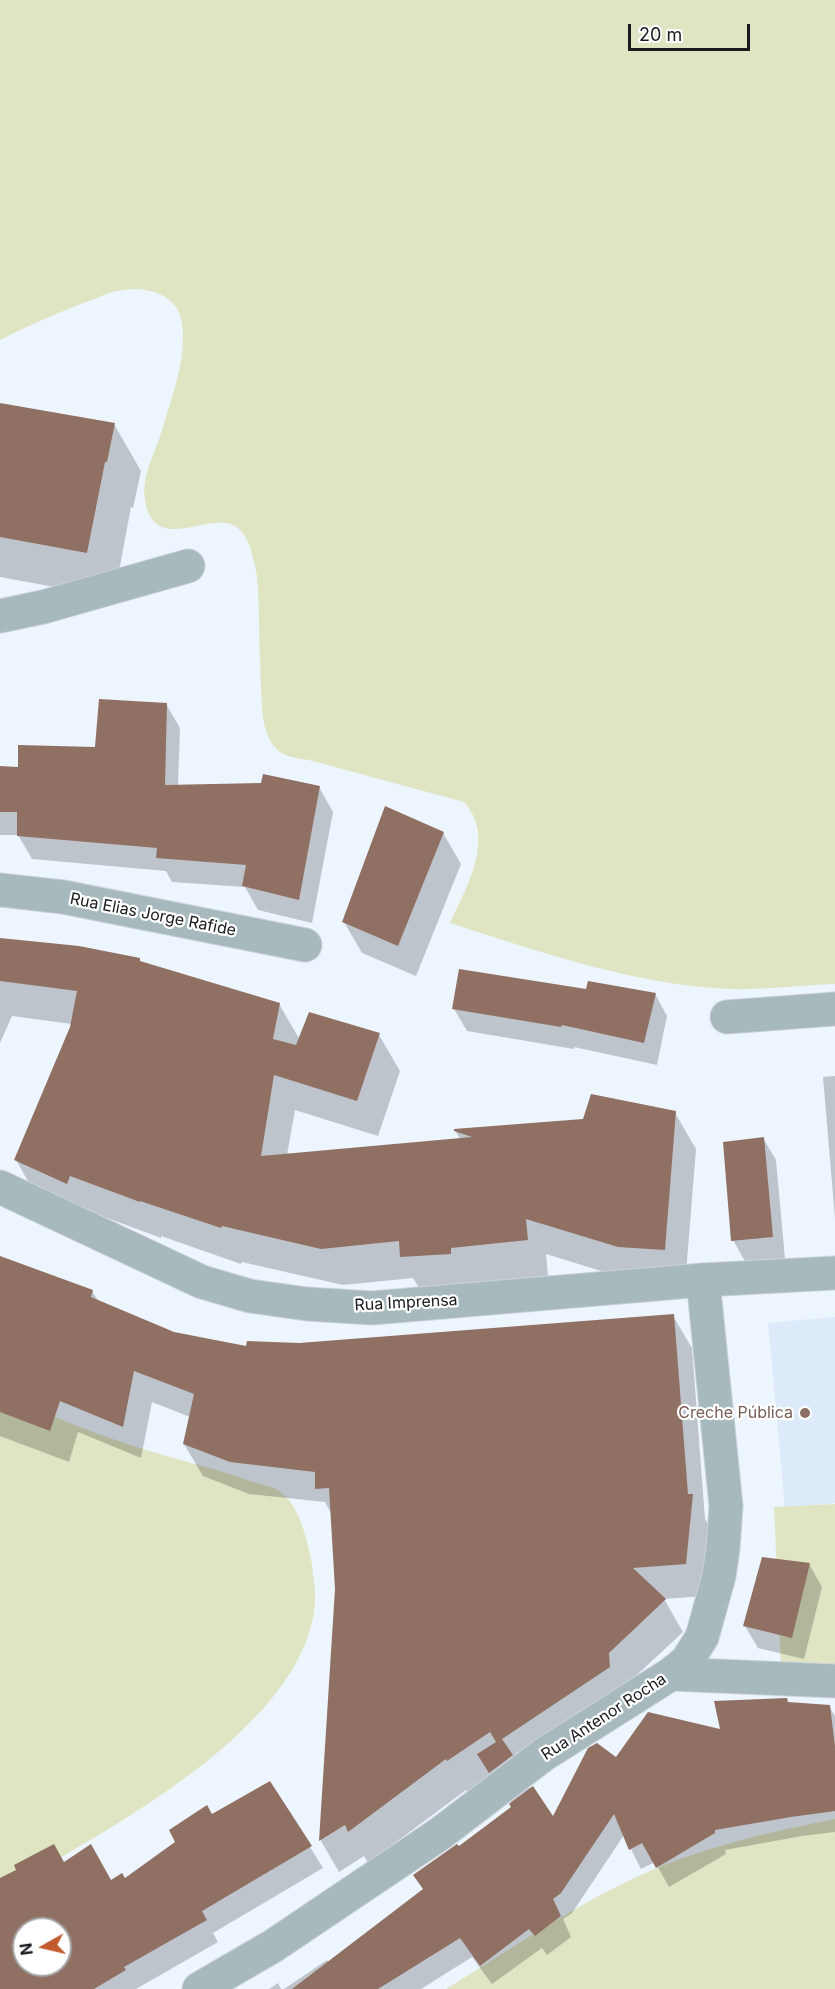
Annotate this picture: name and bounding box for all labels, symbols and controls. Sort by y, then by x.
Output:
scale bar [631,12,752,50]
text: 20 m [639,24,682,45]
street label: Rua Elias Jorge Rafide [68,889,238,941]
street label: Rua Imprensa [354,1291,458,1315]
place label: Creche Pública [678,1403,793,1423]
marker: Creche Pública [798,1406,812,1420]
street label: Rua Antenor Rocha [538,1669,670,1765]
north arrow [12,1917,72,1977]
text: N [15,1942,37,1957]

